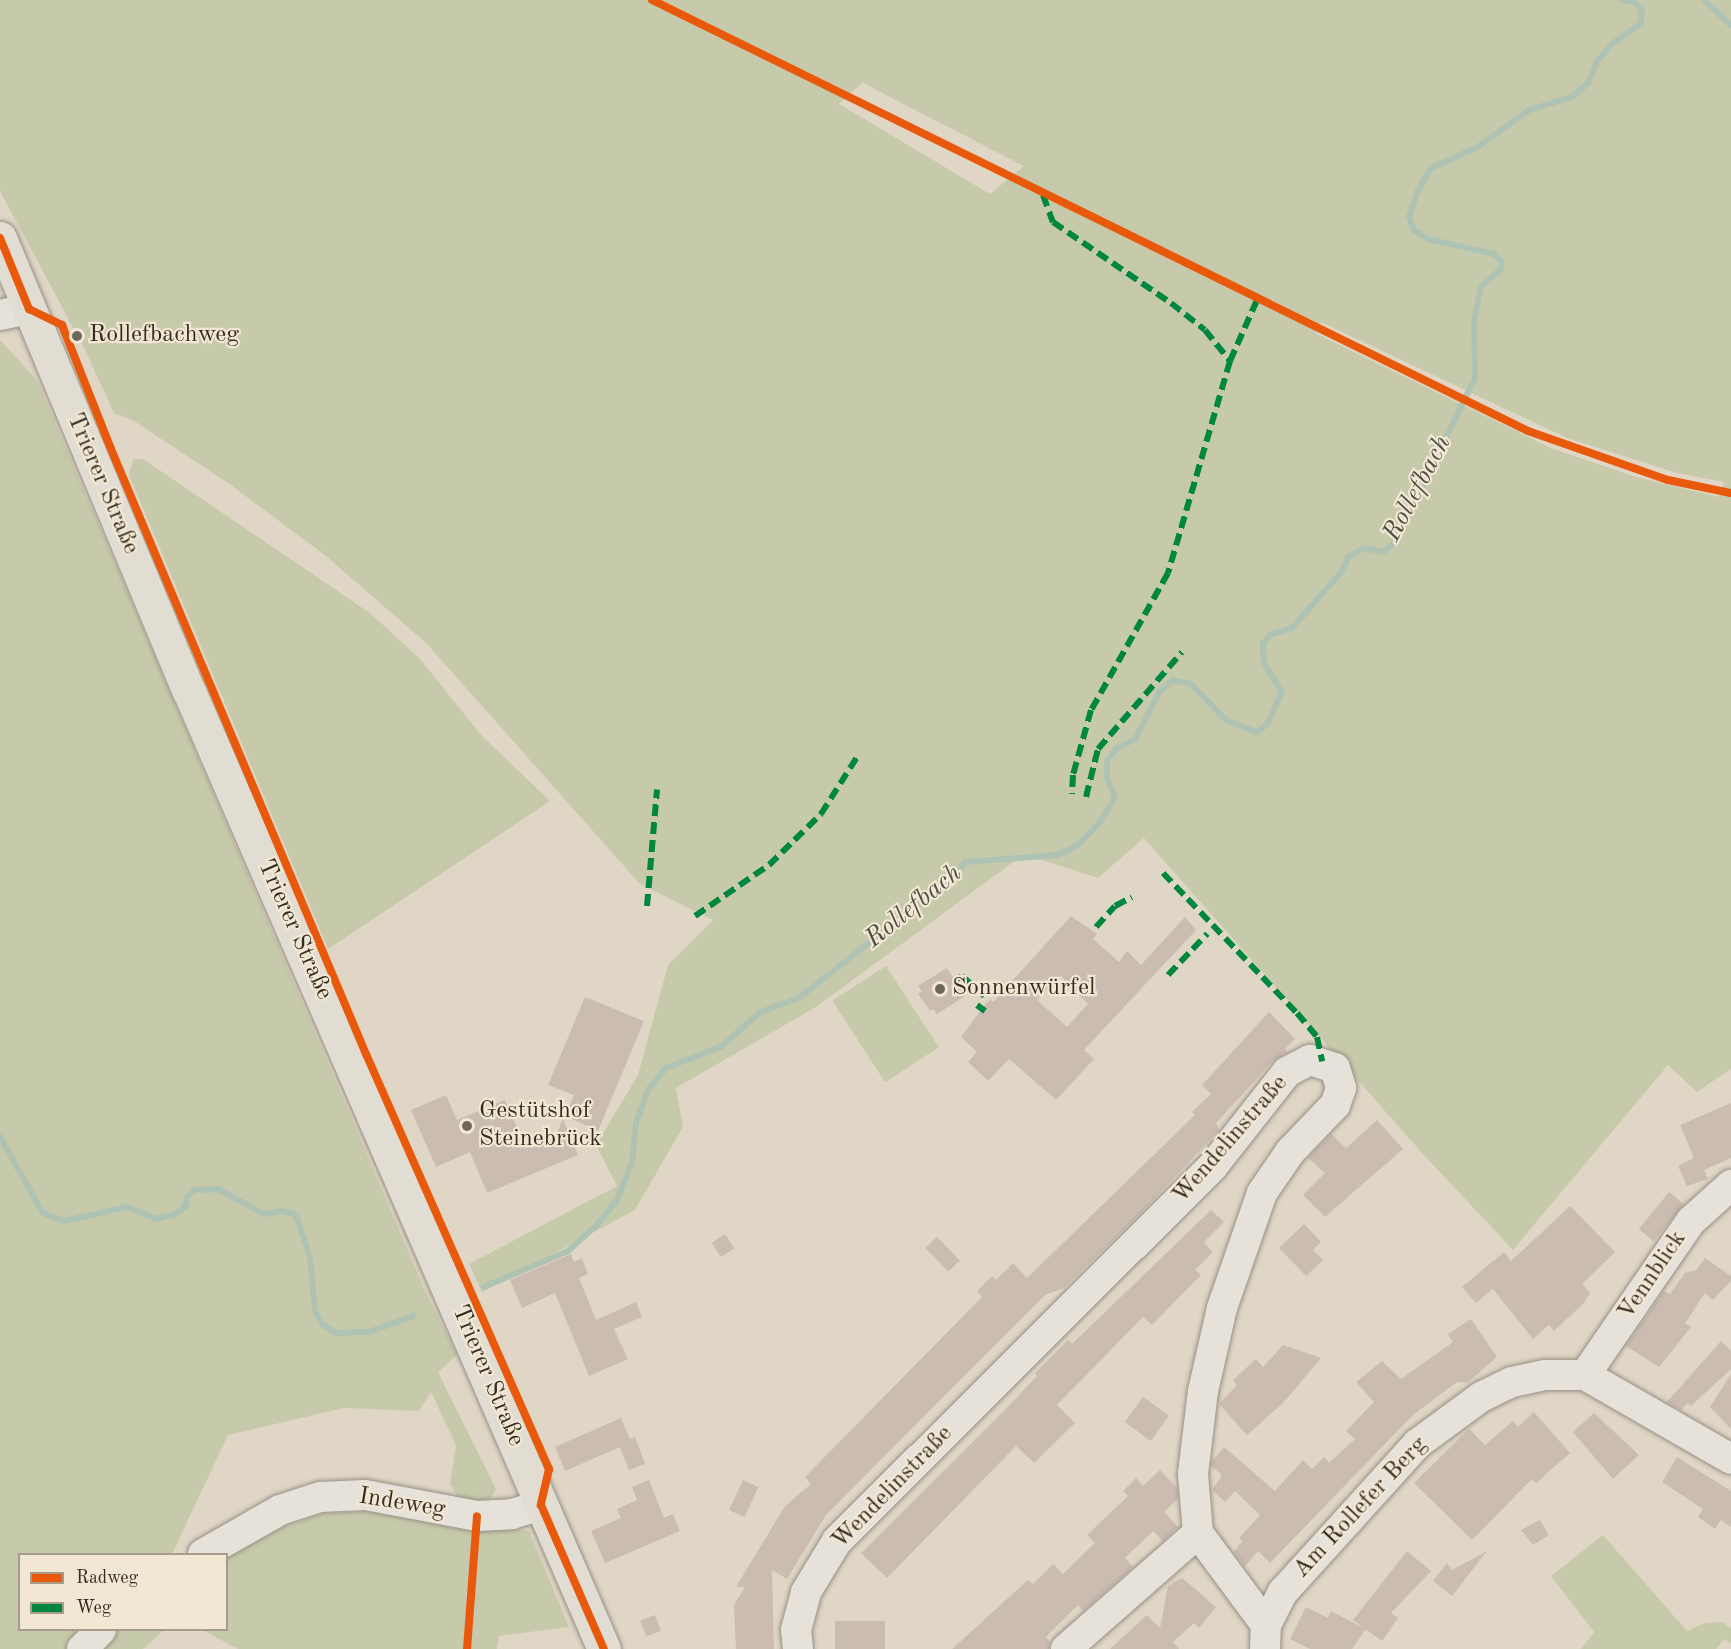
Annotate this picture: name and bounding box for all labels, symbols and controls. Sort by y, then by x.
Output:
place label: Rollefbachweg [89,322,239,350]
marker: Rollefbachweg [70,329,84,343]
street label: Trierer Straße [59,409,145,559]
water label: Rollefbach [1377,431,1459,547]
street label: Trierer Straße [250,855,338,1005]
water label: Rollefbach [859,859,969,955]
place label: Sonnenwürfel [952,975,1095,1003]
marker: Sonnenwürfel [933,982,947,996]
street label: Wendelinstraße [1167,1070,1295,1210]
place label: Gestütshof Steinebrück [479,1098,602,1154]
marker: Gestütshof Steinebrück [460,1119,474,1133]
street label: Vennblick [1613,1226,1693,1326]
street label: Trierer Straße [444,1301,530,1451]
street label: Wendelinstraße [827,1420,959,1556]
street label: Am Rollefer Berg [1288,1431,1434,1585]
street label: Indeweg [357,1483,447,1525]
legend [18,1553,228,1631]
text: Radweg [76,1569,138,1587]
text: Weg [76,1599,112,1617]

